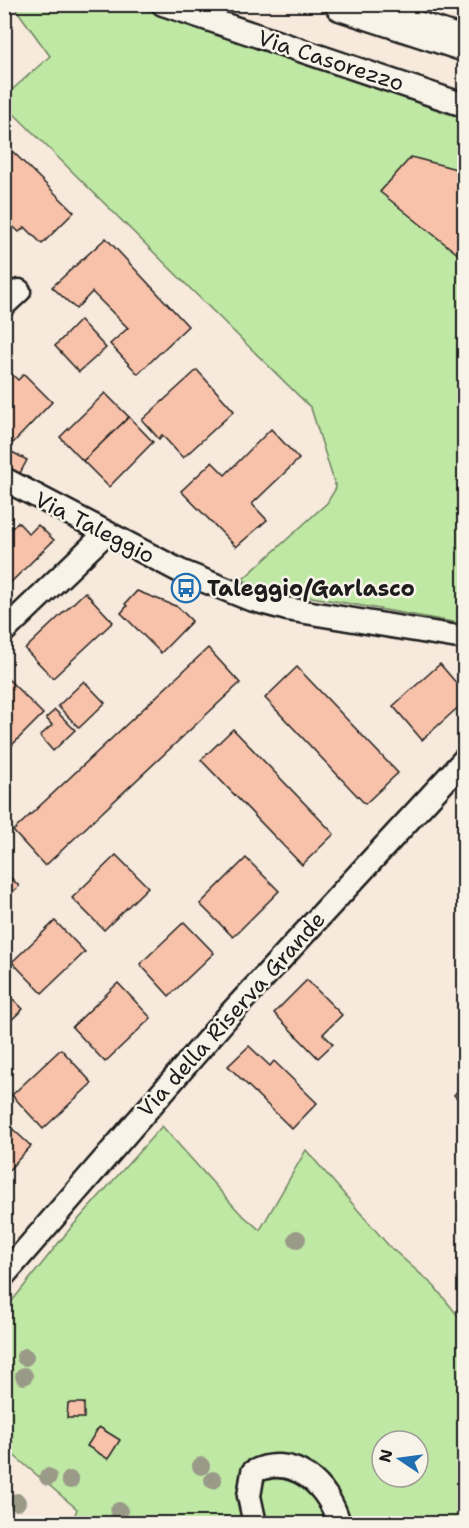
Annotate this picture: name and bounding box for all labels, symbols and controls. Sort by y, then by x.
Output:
street label: Via Casorezzo [254,23,408,98]
street label: Via Taleggio [30,485,160,570]
bus stop icon: Taleggio/Garlasco [170,572,202,604]
place label: Taleggio/Garlasco [207,574,415,603]
street label: Via della Riserva Grande [131,905,332,1123]
north arrow [370,1429,430,1489]
text: N [374,1447,398,1464]

